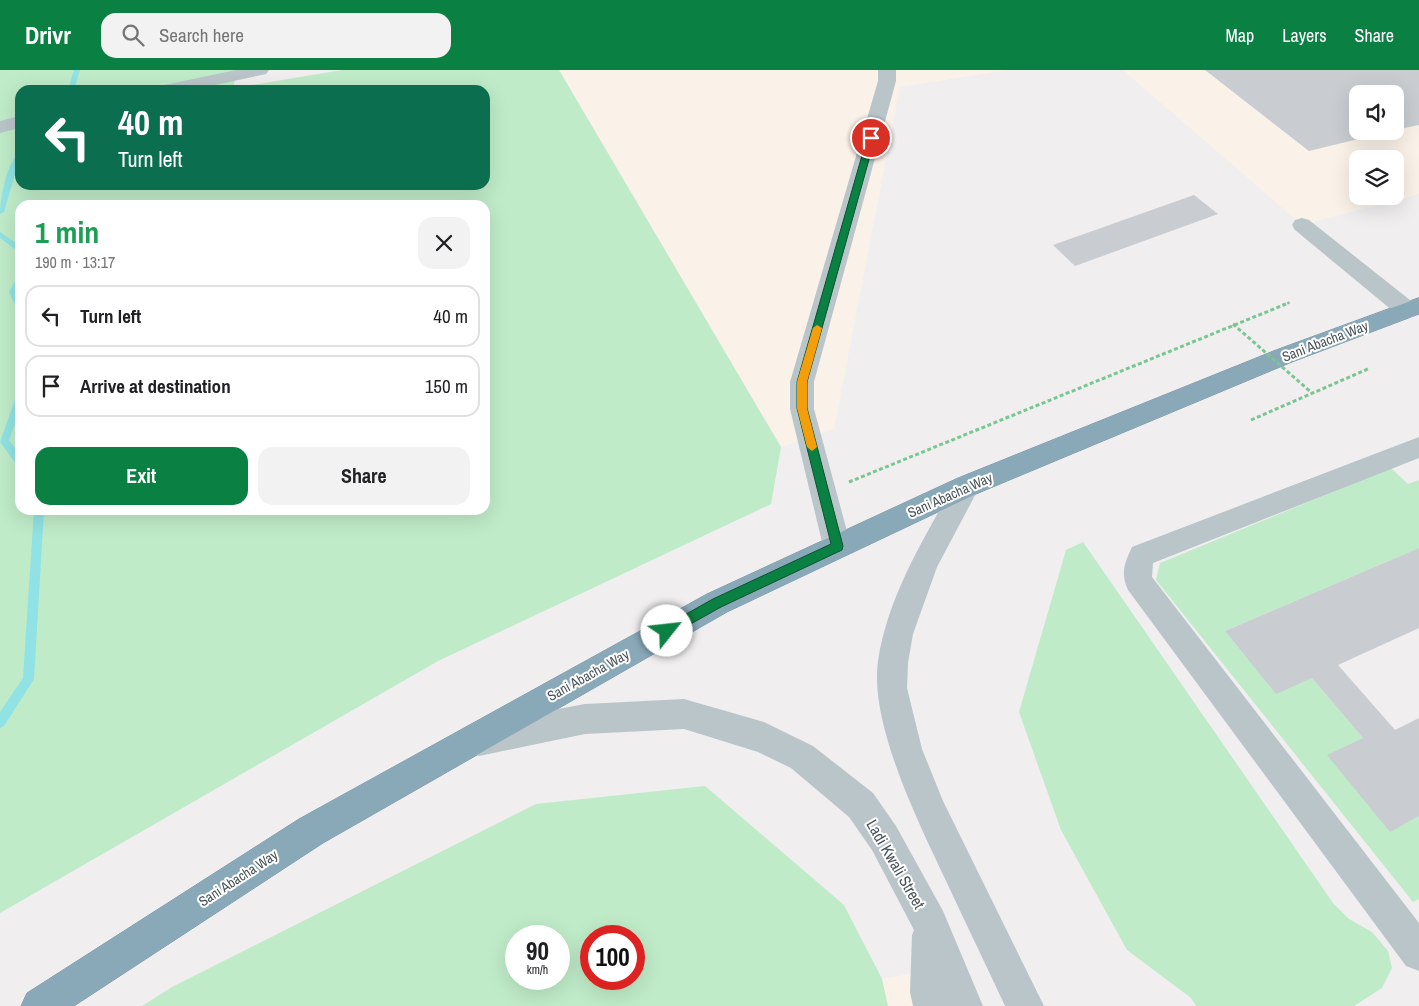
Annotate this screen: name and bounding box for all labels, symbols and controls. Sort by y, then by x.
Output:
search box [101,13,451,58]
text: Drivr [25,19,71,51]
icon: search [119,21,147,49]
text: Search here [159,22,244,48]
text: Map [1226,23,1254,48]
text: Layers [1282,23,1327,48]
text: Share [1355,23,1394,48]
map controls [1349,85,1404,205]
button: sound [1349,85,1404,140]
text: 40 m [118,99,183,146]
icon: left [35,105,100,170]
pin [850,117,892,159]
icon: arrive [857,124,885,152]
text: Turn left [118,144,183,174]
button: layers [1349,150,1404,205]
text: 1 min [35,212,99,252]
button: close [418,217,470,269]
text: 190 m · 13:17 [35,251,115,273]
icon: left [37,302,65,330]
text: Turn left [80,303,141,329]
text: 40 m [433,303,468,329]
street label: Sani Abacha Way [1279,316,1371,366]
icon: arrive [37,372,65,400]
text: Arrive at destination [80,373,231,399]
text: 150 m [425,373,468,399]
button: Exit [35,447,248,505]
button: Share [258,447,470,505]
street label: Sani Abacha Way [905,468,995,522]
position arrow [640,604,692,656]
street label: Sani Abacha Way [544,645,632,705]
street label: Ladi Kwali Street [861,815,931,913]
street label: Sani Abacha Way [195,846,281,910]
speed limit sign: 100 [580,925,645,990]
text: 90 [526,934,549,968]
text: km/h [527,962,548,978]

